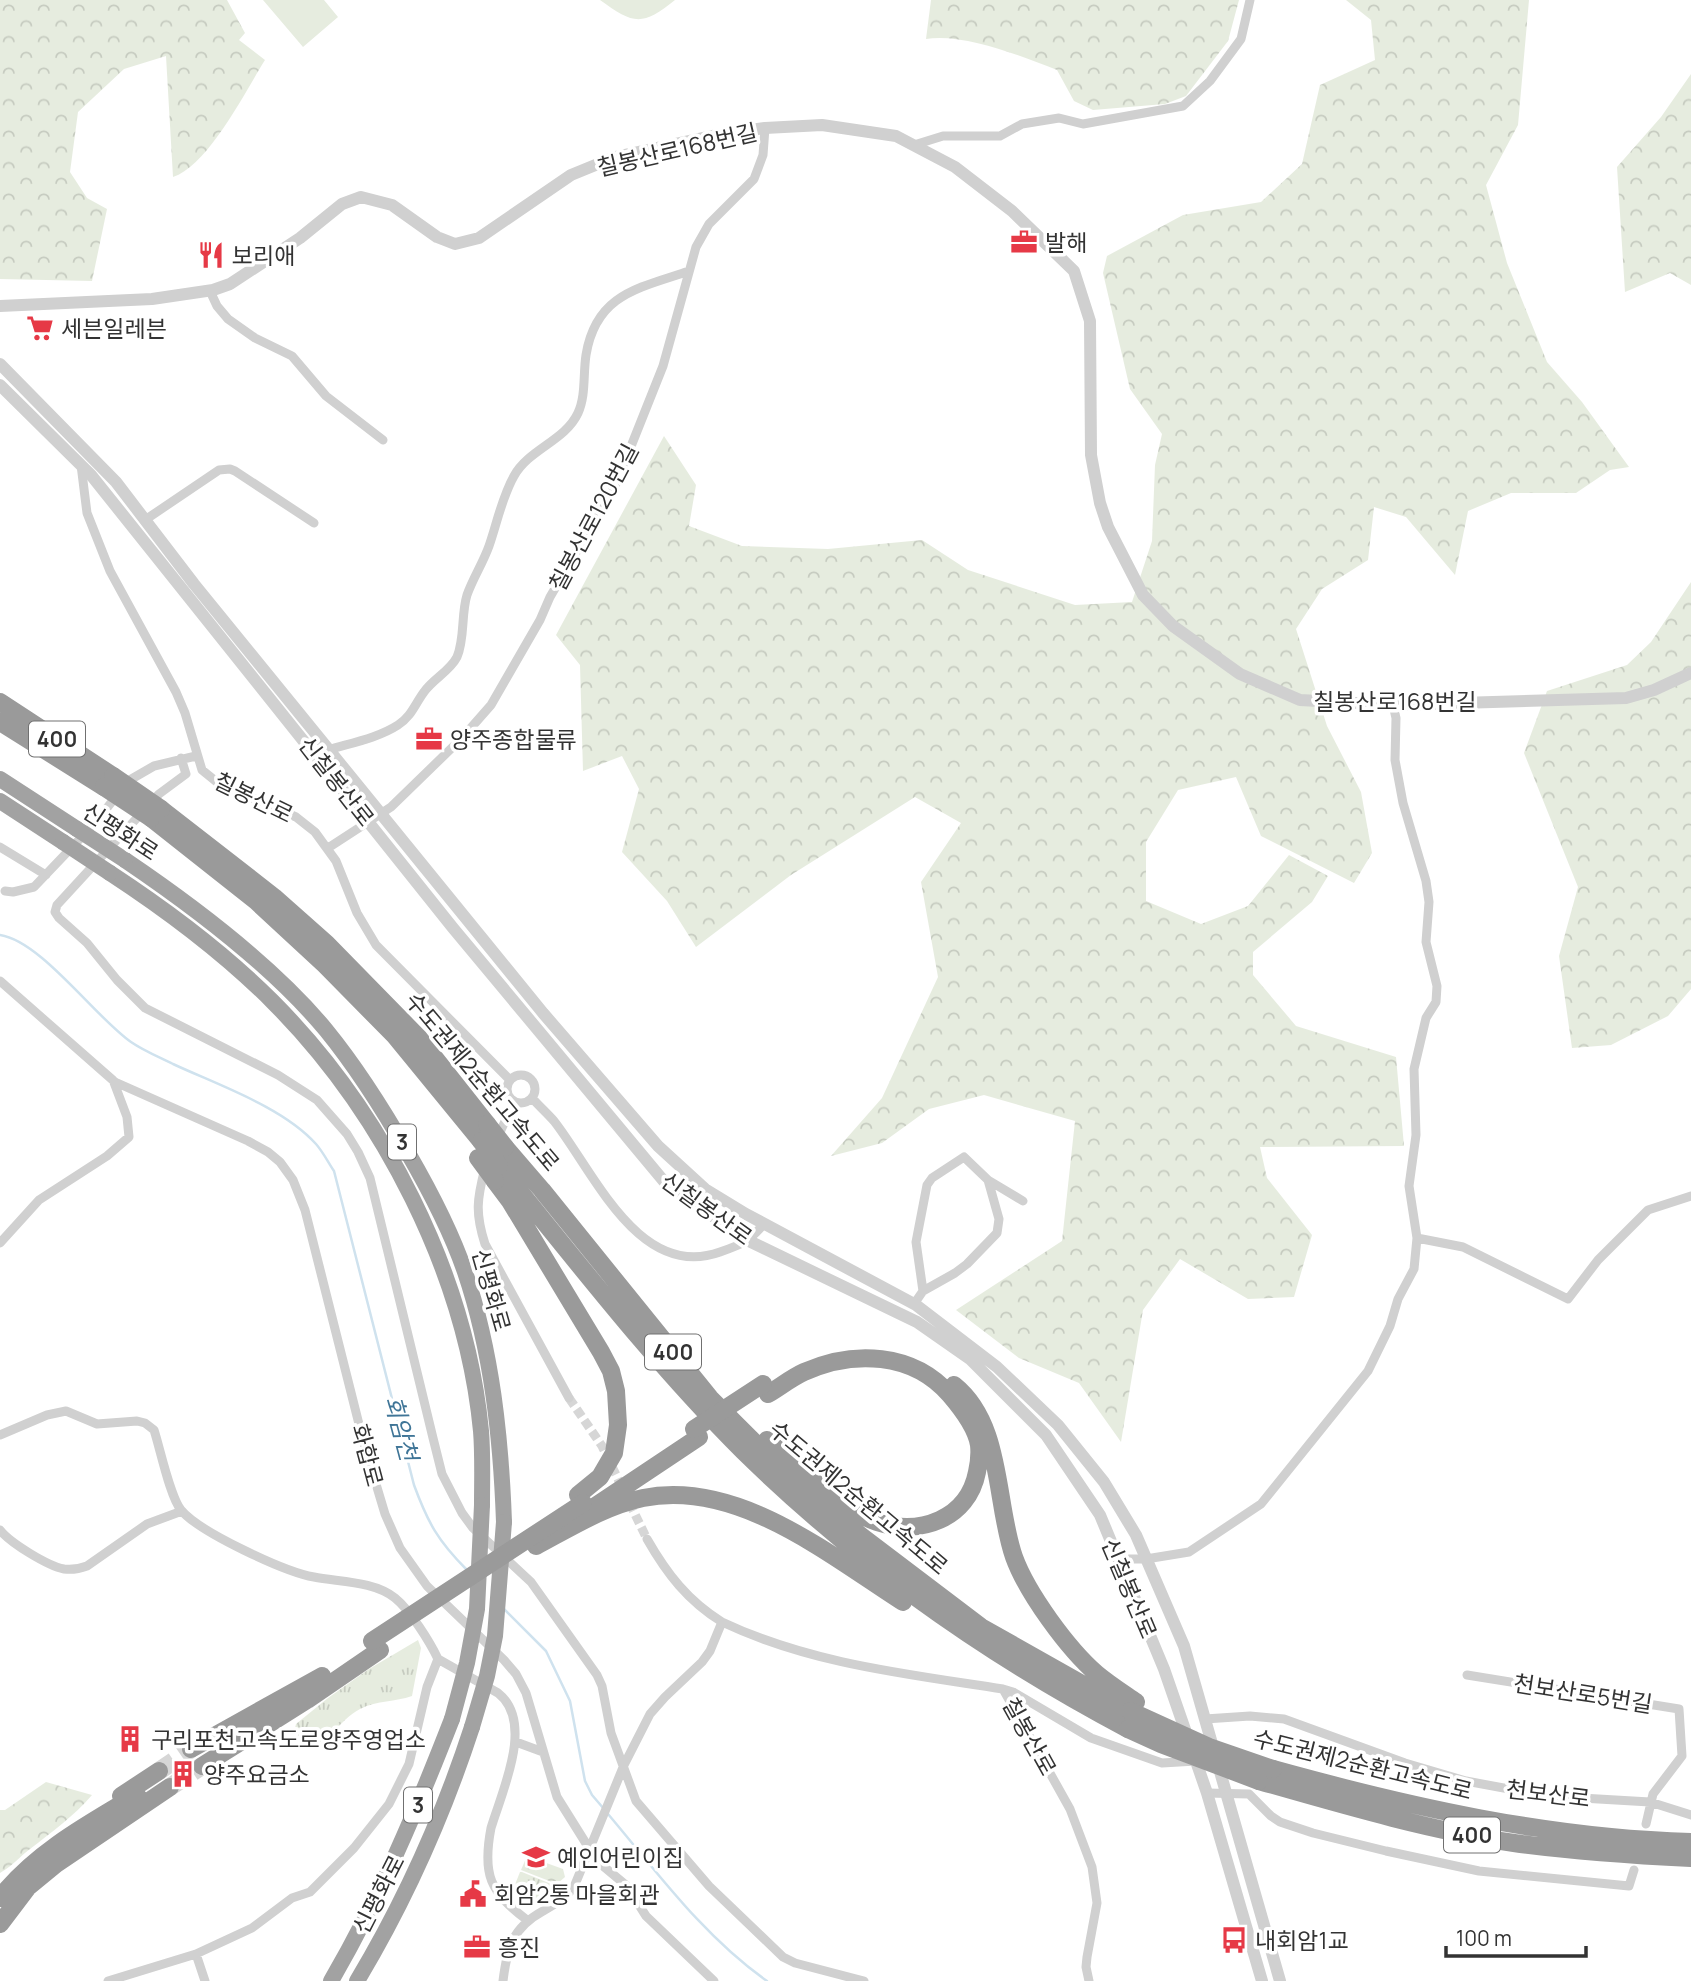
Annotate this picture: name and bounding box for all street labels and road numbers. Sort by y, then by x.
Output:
street label: 칠봉산로168번길 [594,115,760,183]
street label: 칠봉산로120번길 [541,437,645,597]
street label: 칠봉산로168번길 [1313,685,1477,717]
road number: 400 [29,722,85,756]
street label: 신칠봉산로 [292,729,382,833]
street label: 칠봉산로 [209,764,299,830]
street label: 신평화로 [77,795,165,867]
street label: 수도권제2순환고속도로 [399,985,567,1177]
road number: 3 [388,1124,416,1160]
street label: 신칠봉산로 [655,1164,759,1252]
street label: 신평화로 [465,1245,519,1335]
road number: 400 [645,1334,701,1370]
street label: 수도권제2순환고속도로 [763,1413,955,1581]
street label: 화합로 [344,1420,392,1490]
street label: 신칠봉산로 [1095,1533,1165,1643]
street label: 천보산로5번길 [1511,1666,1655,1720]
street label: 칠봉산로 [995,1691,1065,1781]
street label: 수도권제2순환고속도로 [1250,1721,1476,1807]
street label: 천보산로 [1504,1772,1592,1814]
road number: 3 [404,1787,432,1822]
road number: 400 [1444,1818,1500,1853]
street label: 신평화로 [345,1849,411,1939]

